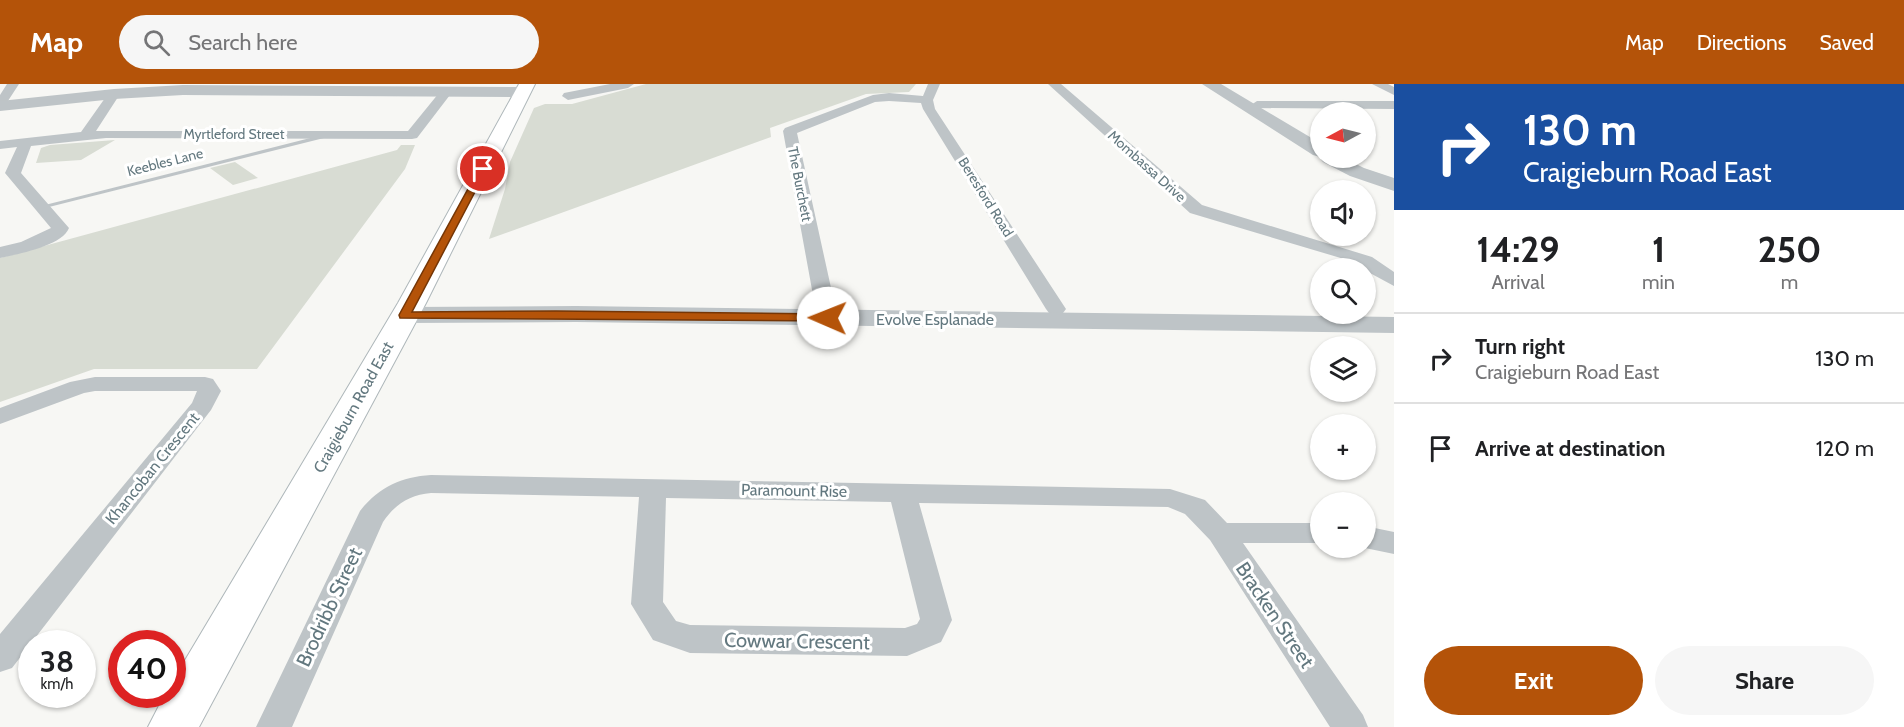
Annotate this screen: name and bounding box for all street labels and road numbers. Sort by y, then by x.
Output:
street label: Myrtleford Street [184,125,285,143]
street label: Mombassa Drive [1104,126,1190,206]
street label: Keebles Lane [125,144,205,180]
street label: The Burchett [784,145,816,223]
street label: Beresford Road [954,154,1018,240]
street label: Evolve Esplanade [876,310,994,329]
street label: Craigieburn Road East [309,338,398,476]
street label: Khancoban Crescent [101,408,204,528]
street label: Paramount Rise [741,480,847,501]
street label: Brodribb Street [291,543,367,670]
street label: Bracken Street [1231,557,1319,673]
street label: Cowwar Crescent [724,628,870,654]

